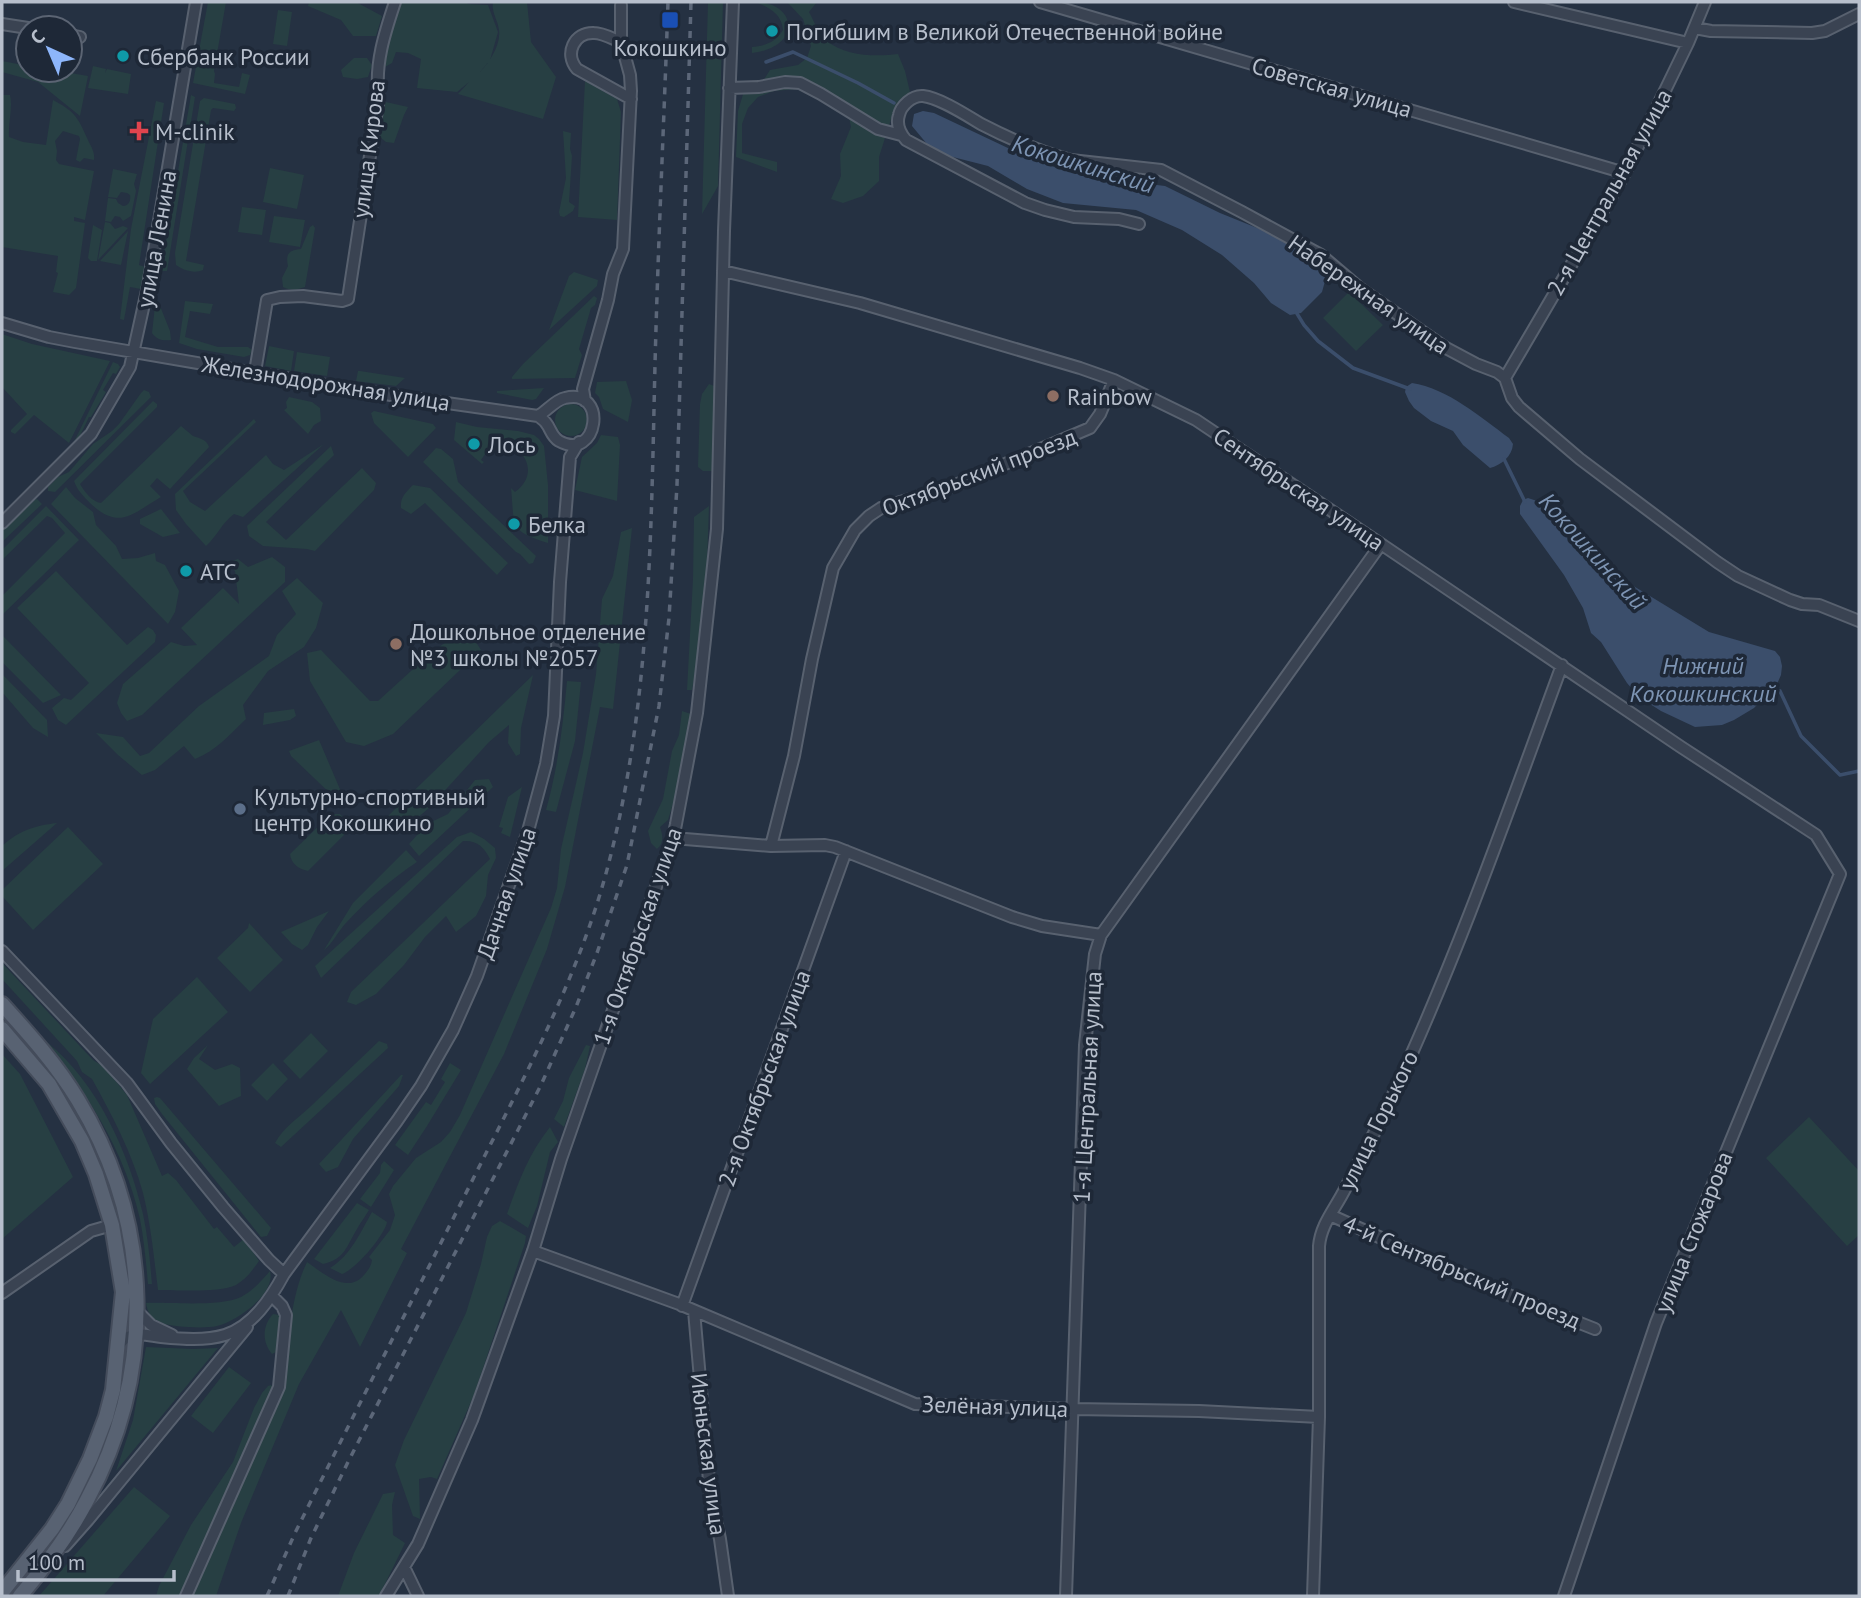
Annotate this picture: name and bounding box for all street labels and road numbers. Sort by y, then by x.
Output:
street label: Советская улица [1249,50,1415,124]
street label: улица Кирова [345,78,391,220]
street label: 2-я Центральная улица [1540,84,1678,300]
street label: улица Ленина [130,168,182,310]
street label: Набережная улица [1283,228,1455,360]
street label: Железнодорожная улица [199,349,452,417]
street label: Сентябрьская улица [1208,421,1390,557]
street label: Октябрьский проезд [878,422,1080,522]
street label: Дачная улица [470,823,542,963]
street label: 1-я Октябрьская улица [586,823,688,1049]
street label: 2-я Октябрьская улица [711,966,817,1190]
street label: 1-я Центральная улица [1066,970,1108,1204]
street label: улица Горького [1332,1046,1424,1194]
street label: улица Стожарова [1647,1147,1739,1317]
street label: 4-й Сентябрьский проезд [1339,1209,1585,1335]
street label: Июньская улица [685,1371,733,1537]
street label: Зелёная улица [921,1389,1069,1423]

